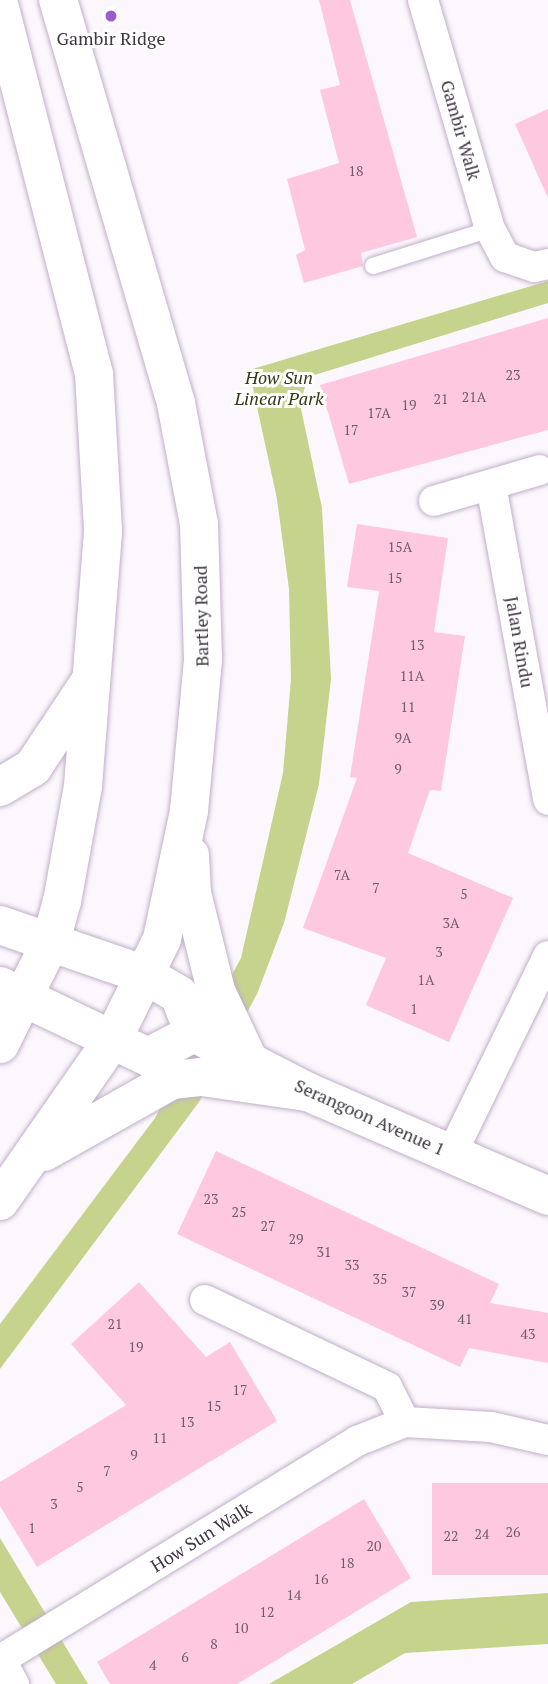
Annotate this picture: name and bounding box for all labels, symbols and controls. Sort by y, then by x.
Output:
marker: Gambir Ridge [103,8,119,24]
place label: Gambir Ridge [57,27,165,49]
street label: Gambir Walk [436,78,486,182]
house number: 18 [349,163,363,179]
park label: How Sun Linear Park [234,367,324,410]
house number: 23 [506,367,520,383]
house number: 21A [462,389,486,405]
house number: 21 [434,391,448,407]
house number: 19 [402,397,416,413]
house number: 17A [367,405,391,421]
house number: 17 [344,422,358,438]
house number: 15A [388,539,412,555]
street label: Bartley Road [189,565,213,667]
house number: 15 [388,570,402,586]
street label: Jalan Rindu [501,594,539,690]
house number: 13 [410,637,424,653]
house number: 11A [400,668,424,684]
house number: 11 [401,699,415,715]
house number: 9A [394,730,412,746]
house number: 9 [394,761,402,777]
house number: 7A [334,867,350,883]
house number: 7 [372,880,380,896]
house number: 5 [460,886,468,902]
house number: 3A [442,915,460,931]
house number: 3 [435,944,443,960]
house number: 1A [417,972,435,988]
house number: 1 [410,1001,418,1017]
street label: Serangoon Avenue 1 [291,1074,449,1160]
house number: 23 [204,1191,218,1207]
house number: 25 [232,1204,246,1220]
house number: 27 [261,1218,275,1234]
house number: 29 [289,1231,303,1247]
house number: 31 [317,1244,331,1260]
house number: 33 [345,1257,359,1273]
house number: 35 [373,1271,387,1287]
house number: 37 [402,1284,416,1300]
house number: 39 [430,1297,444,1313]
house number: 41 [458,1311,472,1327]
house number: 21 [108,1316,122,1332]
house number: 43 [521,1326,535,1342]
house number: 19 [129,1339,143,1355]
house number: 17 [233,1382,247,1398]
house number: 15 [207,1398,221,1414]
house number: 13 [180,1414,194,1430]
house number: 11 [153,1430,167,1446]
house number: 9 [130,1447,138,1463]
house number: 7 [103,1463,111,1479]
house number: 5 [76,1479,84,1495]
house number: 3 [50,1496,58,1512]
street label: How Sun Walk [147,1497,255,1577]
house number: 1 [28,1520,36,1536]
house number: 26 [506,1524,520,1540]
house number: 24 [475,1526,489,1542]
house number: 22 [444,1528,458,1544]
house number: 20 [367,1538,381,1554]
house number: 18 [340,1555,354,1571]
house number: 16 [314,1571,328,1587]
house number: 14 [287,1587,301,1603]
house number: 12 [260,1604,274,1620]
house number: 10 [234,1620,248,1636]
house number: 8 [210,1636,218,1652]
house number: 6 [181,1649,189,1665]
house number: 4 [149,1657,157,1673]

